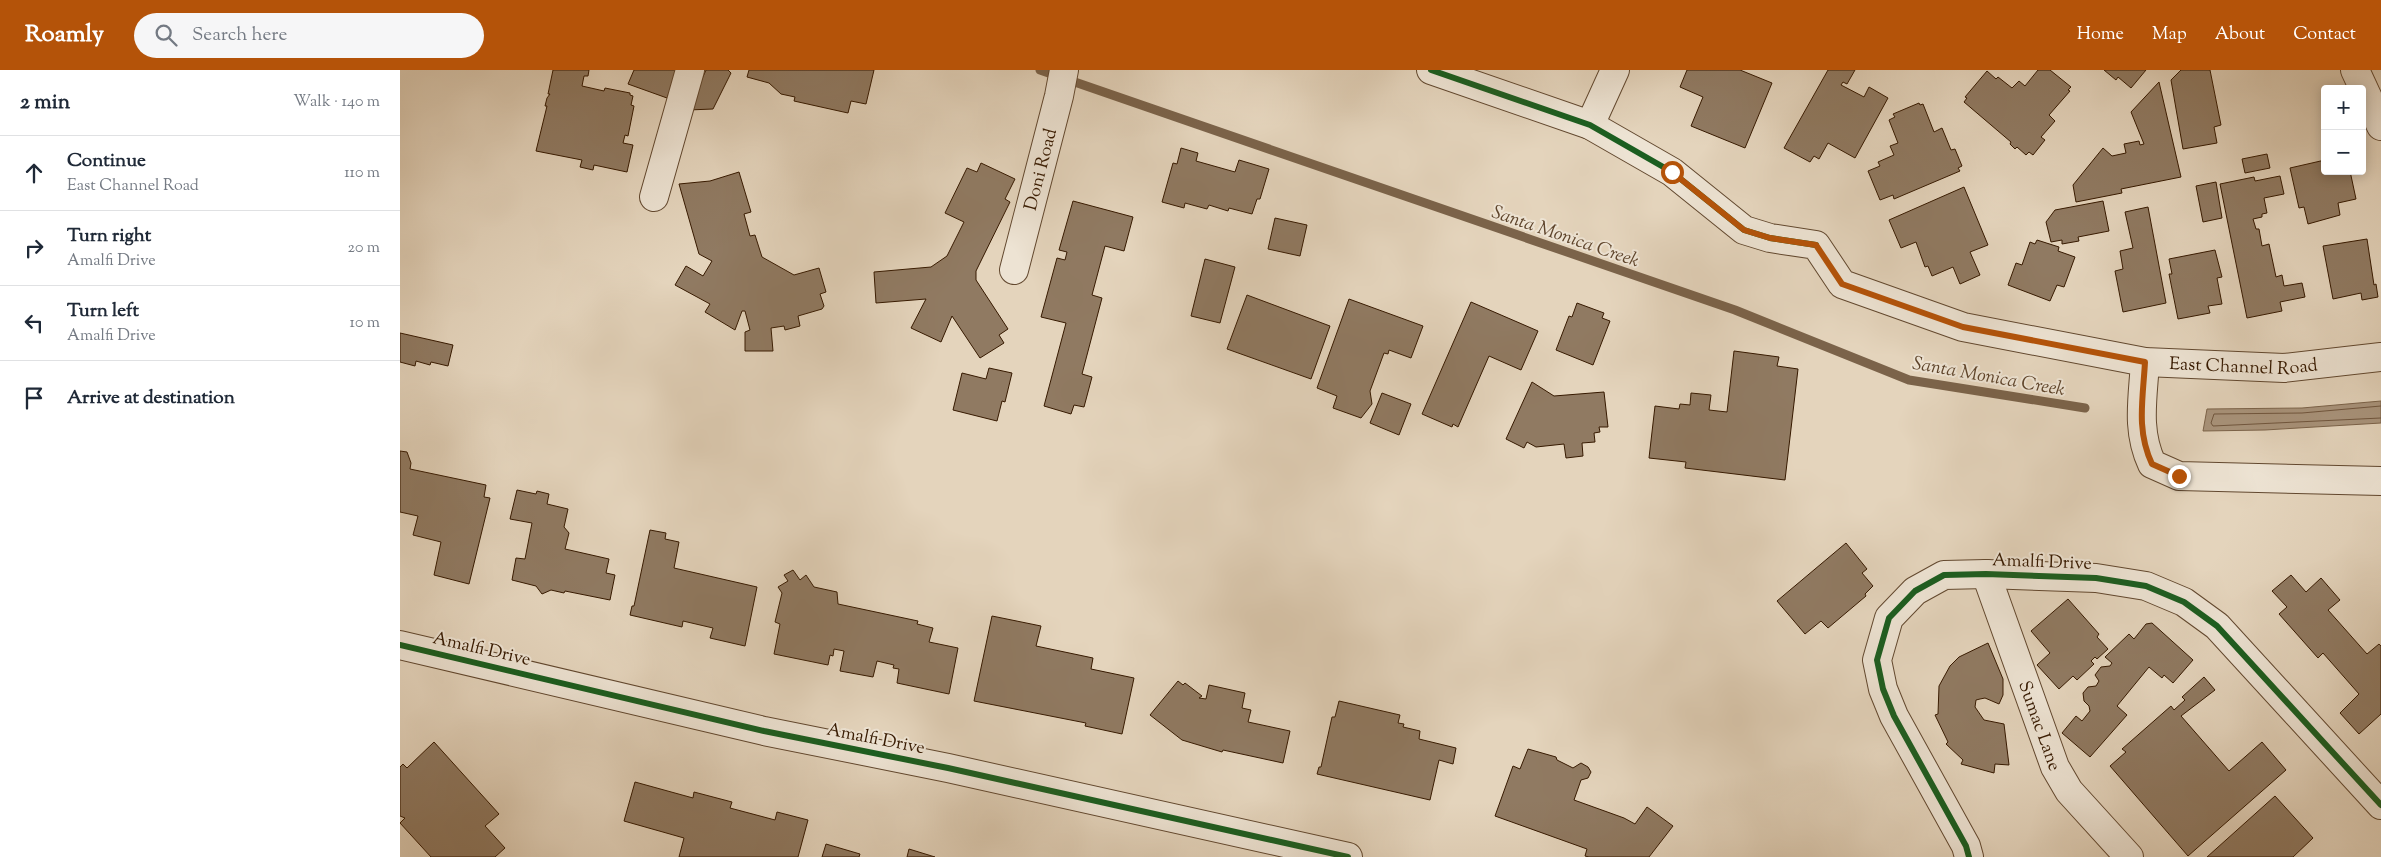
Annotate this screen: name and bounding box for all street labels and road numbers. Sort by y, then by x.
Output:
street label: Doni Road [1019,126,1065,214]
street label: East Channel Road [2169,352,2319,383]
street label: Amalfi Drive [1992,548,2092,578]
street label: Amalfi Drive [430,626,533,674]
street label: Sumac Lane [2010,678,2066,775]
street label: Amalfi Drive [824,718,927,762]

